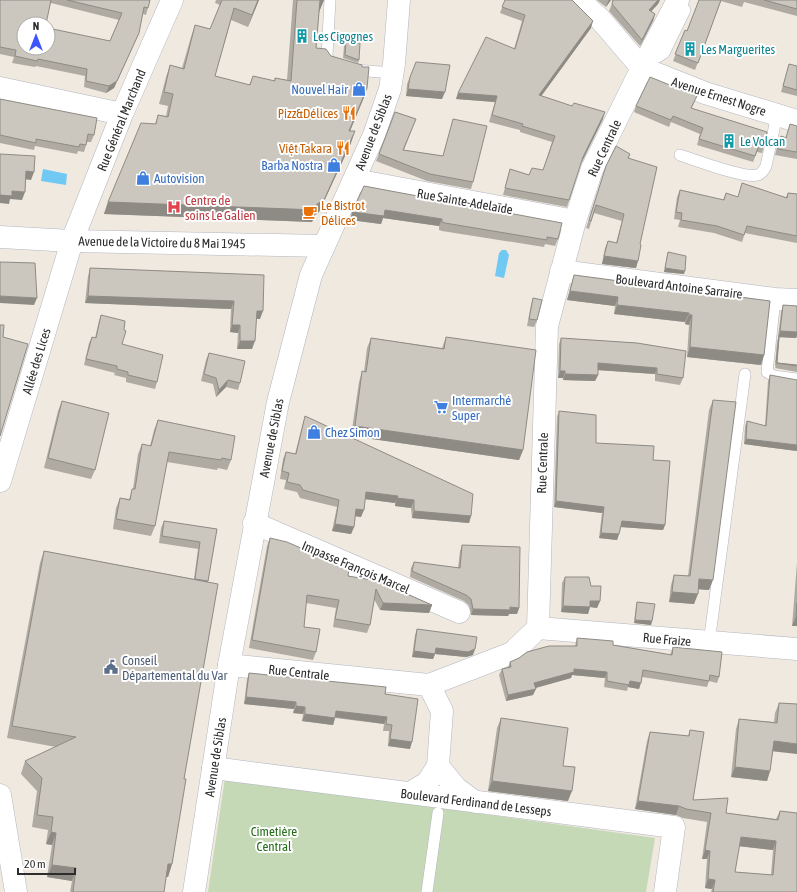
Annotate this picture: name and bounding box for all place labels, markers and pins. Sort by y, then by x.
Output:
building icon: Les Cigognes [294,28,310,44]
place label: Les Cigognes [313,29,373,44]
building icon: Les Marguerites [682,41,698,57]
place label: Les Marguerites [701,42,776,57]
shop icon: Nouvel Hair [351,81,367,97]
place label: Nouvel Hair [291,82,348,97]
restaurant icon: Pizz&Délices [341,105,357,121]
place label: Pizz&Délices [278,106,338,121]
building icon: Le Volcan [721,133,737,149]
place label: Le Volcan [740,134,785,149]
restaurant icon: Việt Takara [335,140,351,156]
place label: Việt Takara [279,141,332,156]
shop icon: Barba Nostra [326,157,342,173]
place label: Barba Nostra [261,158,323,173]
shop icon: Autovision [135,170,151,186]
place label: Autovision [154,171,205,186]
place label: Centre de soins Le Galien [185,193,256,223]
place label: Le Bistrot Délices [321,198,365,228]
hospital icon: Centre de soins Le Galien [166,199,182,215]
cafe icon: Le Bistrot Délices [302,204,318,220]
place label: Intermarché Super [452,393,511,423]
supermarket icon: Intermarché Super [433,399,449,415]
shop icon: Chez Simon [306,424,322,440]
place label: Chez Simon [325,425,380,440]
place label: Conseil Départemental du Var [122,653,227,683]
public building icon: Conseil Départemental du Var [103,659,119,675]

